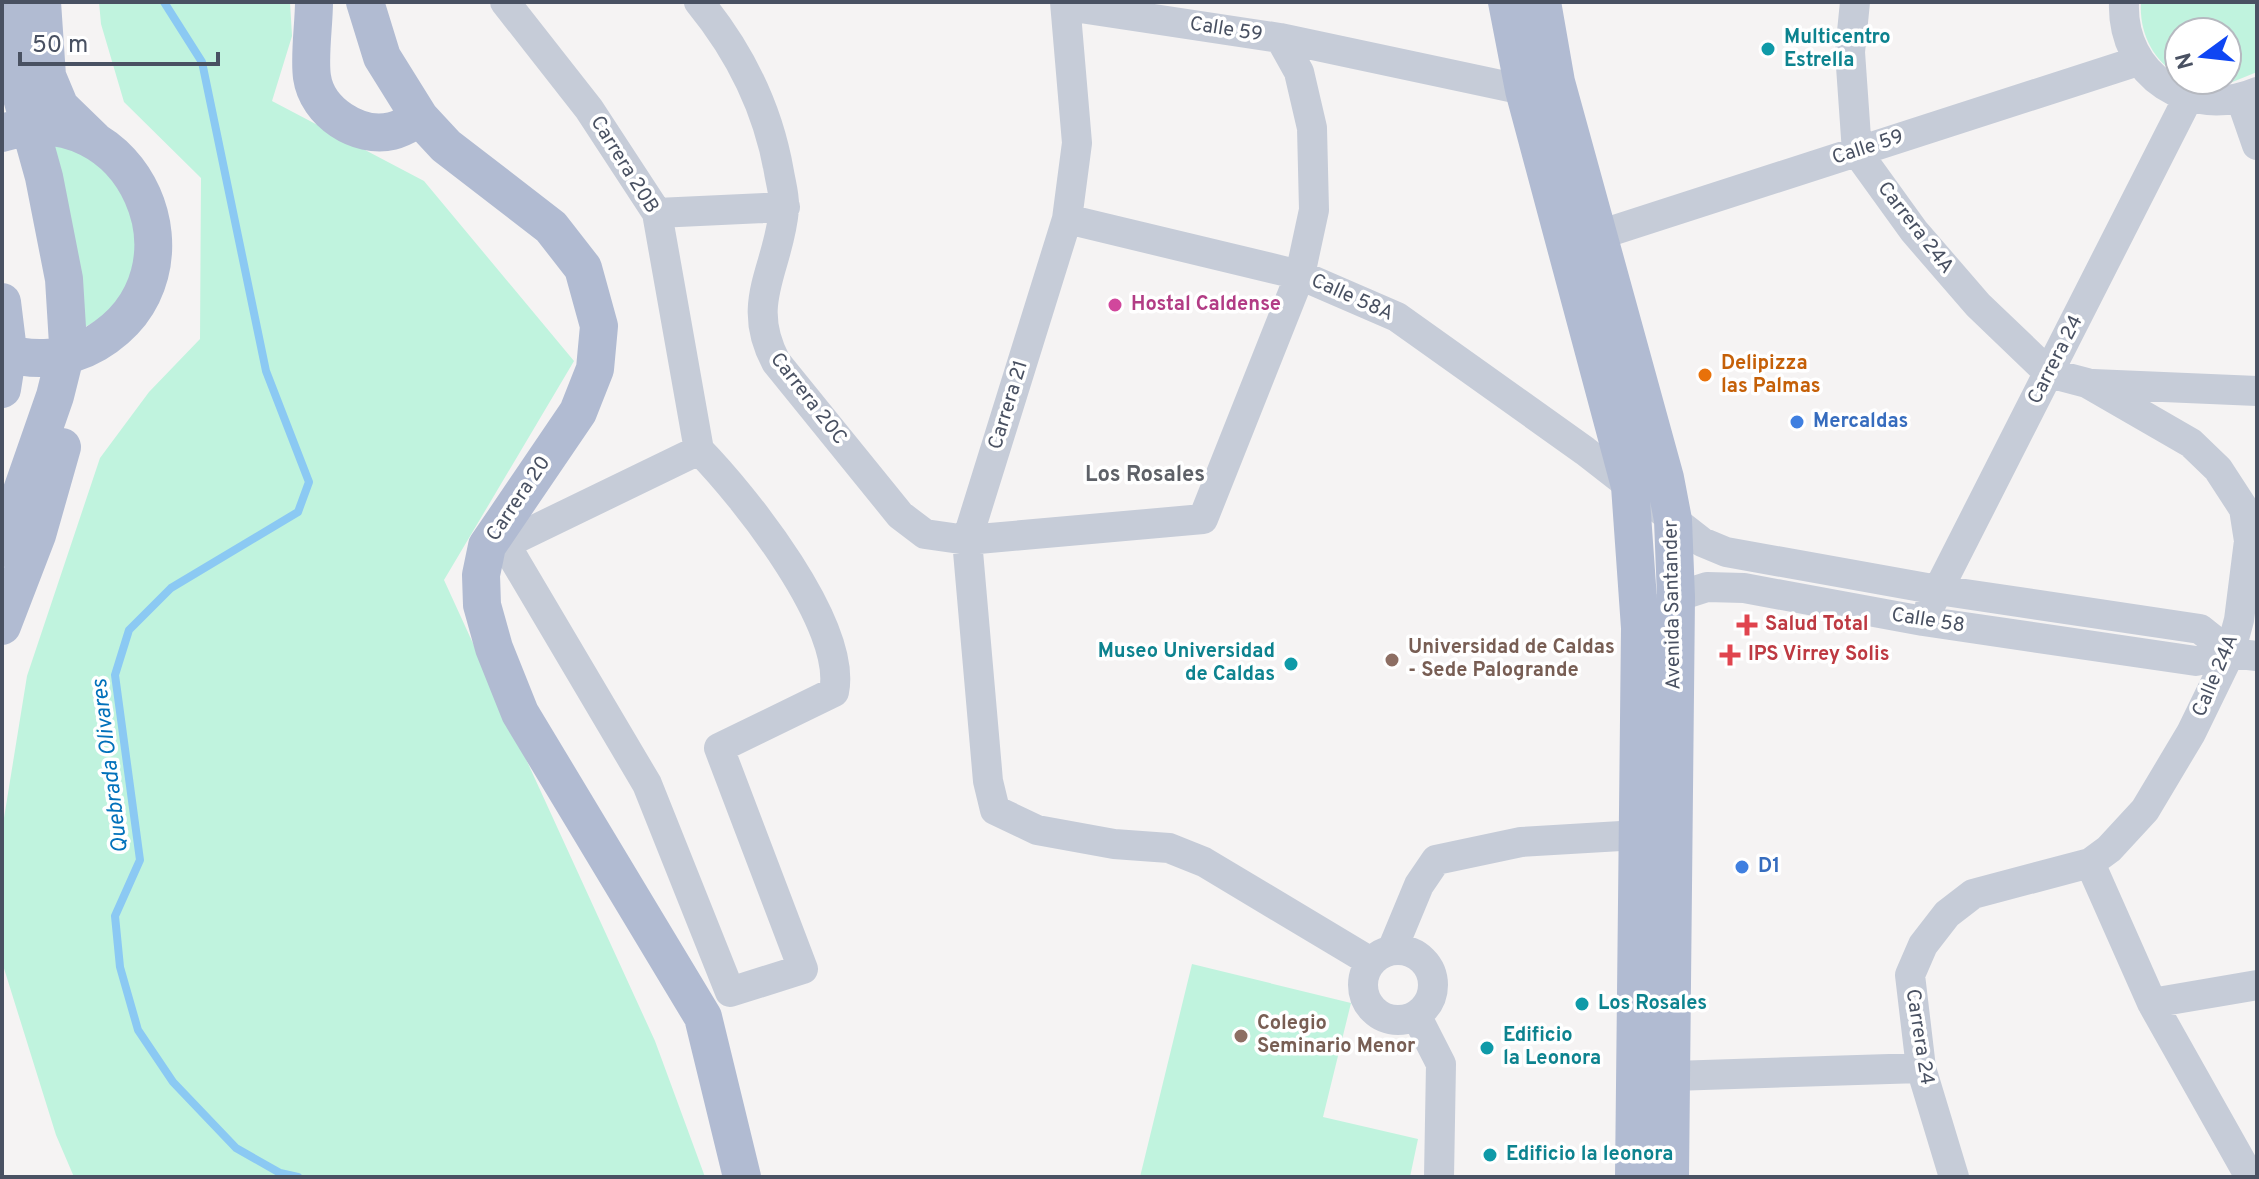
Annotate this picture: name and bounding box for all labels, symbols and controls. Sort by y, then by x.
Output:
street label: Calle 59 [1188,11,1264,49]
scale bar [20,16,218,66]
north arrow [2163,16,2243,96]
place label: Multicentro Estrella [1784,25,1891,74]
text: 50 m [32,31,88,61]
marker: Multicentro Estrella [1759,40,1777,58]
text: N [2171,49,2201,72]
street label: Carrera 20B [584,111,664,219]
street label: Calle 59 [1829,124,1907,172]
street label: Carrera 24A [1871,177,1959,279]
street label: Calle 58A [1307,268,1397,328]
place label: Hostal Caldense [1131,292,1281,318]
marker: Hostal Caldense [1106,296,1124,314]
street label: Carrera 24 [2022,311,2090,409]
street label: Carrera 20C [764,348,852,450]
place label: Delipizza las Palmas [1721,351,1821,400]
street label: Carrera 21 [983,357,1035,453]
marker: Delipizza las Palmas [1696,366,1714,384]
place label: Mercaldas [1813,409,1908,435]
marker: Mercaldas [1788,413,1806,431]
street label: Carrera 20 [481,451,557,547]
district label: Los Rosales [1085,462,1205,489]
street label: Avenida Santander [1659,520,1687,690]
street label: Calle 58 [1889,602,1967,640]
place label: Salud Total [1765,612,1869,638]
marker: Salud Total [1736,614,1758,636]
street label: Calle 24A [2187,631,2245,721]
place label: Universidad de Caldas - Sede Palogrande [1408,635,1615,684]
place label: Museo Universidad de Caldas [1098,639,1275,688]
place label: IPS Virrey Solis [1748,642,1890,668]
marker: IPS Virrey Solis [1719,644,1741,666]
marker: Universidad de Caldas - Sede Palogrande [1383,651,1401,669]
marker: Museo Universidad de Caldas [1282,655,1300,673]
water label: Quebrada Olivares [87,676,135,854]
place label: D1 [1758,854,1780,880]
marker: D1 [1733,858,1751,876]
street label: Carrera 24 [1899,987,1939,1087]
place label: Los Rosales [1598,991,1707,1017]
marker: Los Rosales [1573,995,1591,1013]
place label: Colegio Seminario Menor [1257,1011,1416,1060]
place label: Edificio la Leonora [1503,1023,1601,1072]
marker: Colegio Seminario Menor [1232,1027,1250,1045]
marker: Edificio la Leonora [1478,1039,1496,1057]
place label: Edificio la leonora [1506,1142,1673,1168]
marker: Edificio la leonora [1481,1146,1499,1164]

